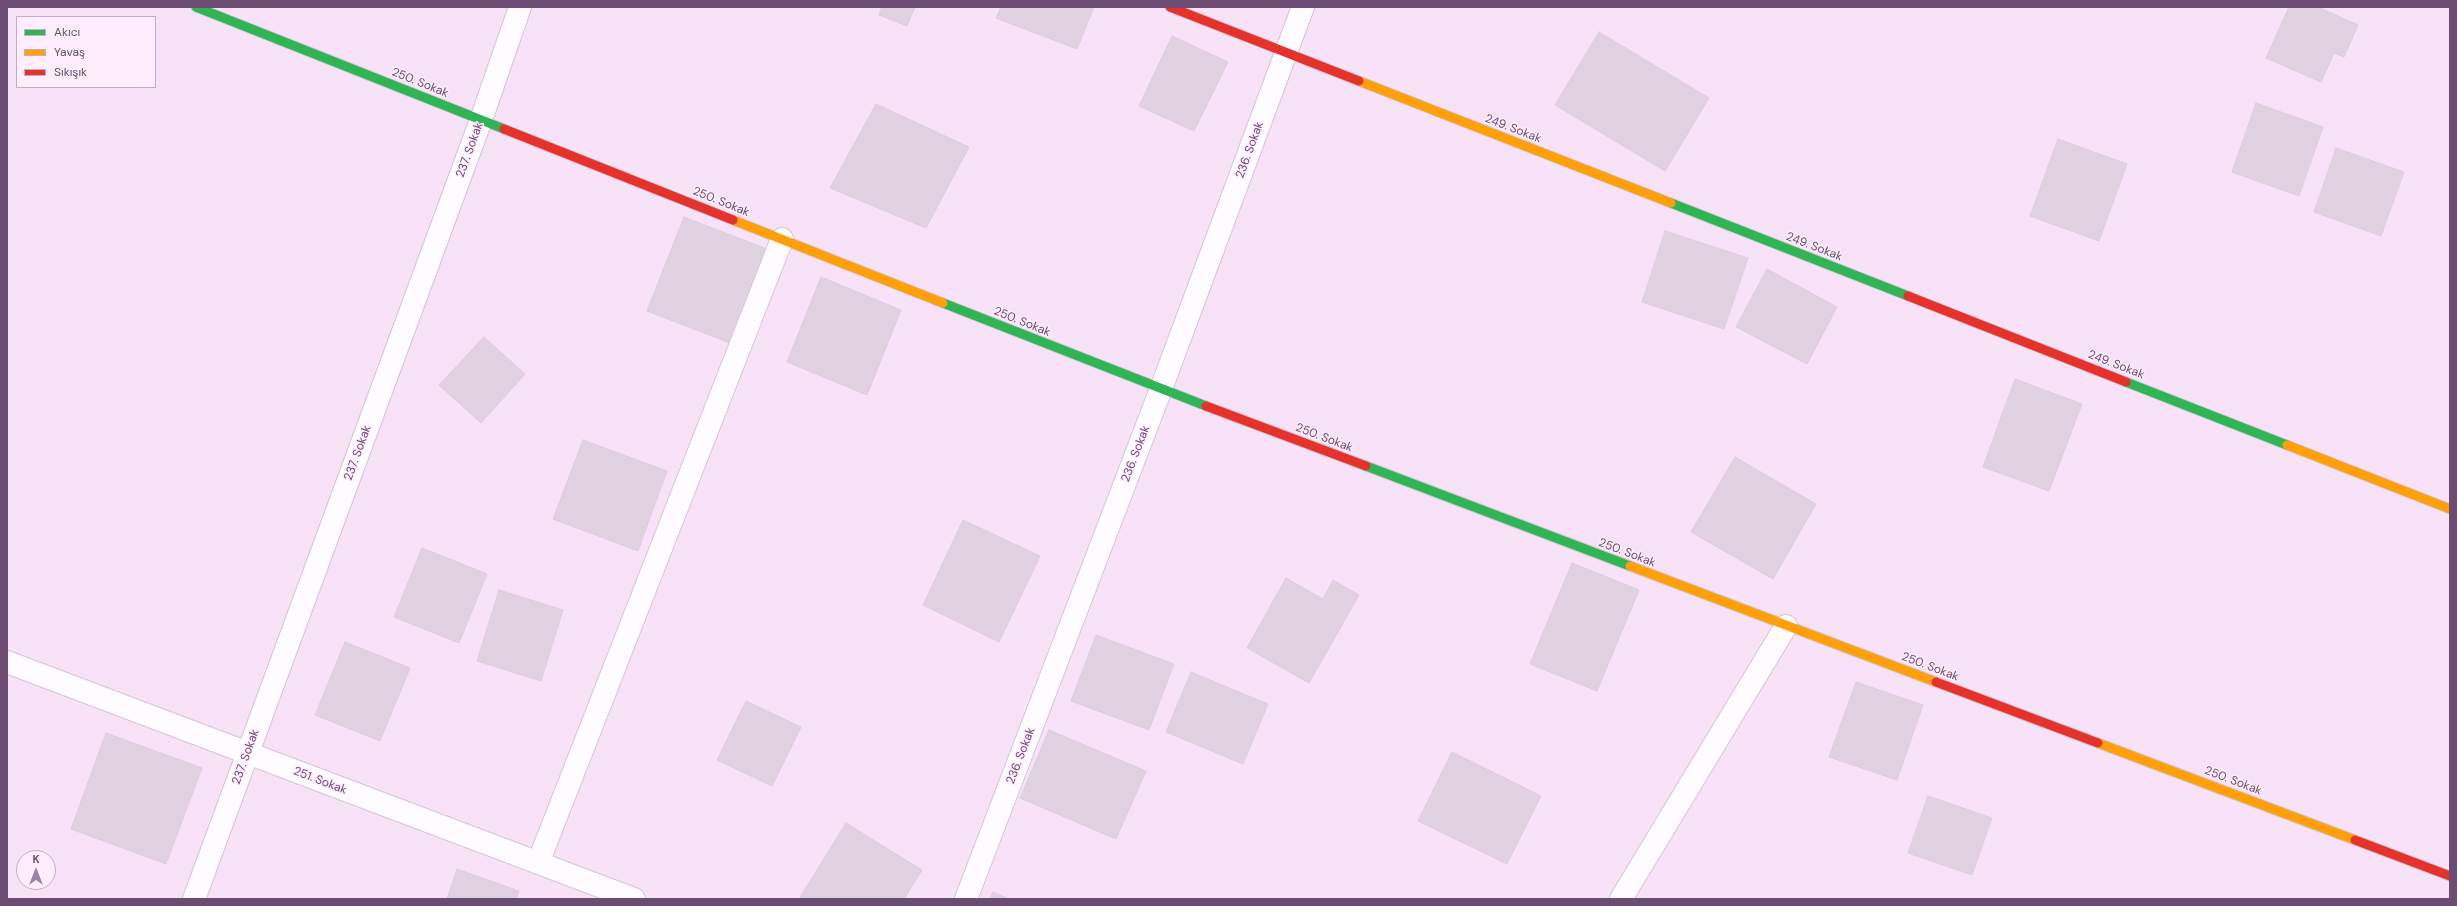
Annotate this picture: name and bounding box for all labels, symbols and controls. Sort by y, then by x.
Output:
legend [16,16,156,88]
text: Akıcı [54,24,80,40]
text: Yavaş [54,44,85,60]
text: Sıkışık [54,64,87,80]
street label: 250. Sokak [389,65,451,101]
street label: 249. Sokak [1483,112,1543,146]
street label: 237. Sokak [453,120,487,180]
street label: 236. Sokak [1233,120,1267,180]
street label: 250. Sokak [690,184,752,220]
street label: 249. Sokak [1784,230,1844,264]
street label: 250. Sokak [991,304,1053,340]
street label: 249. Sokak [2086,348,2146,382]
street label: 250. Sokak [1293,420,1355,456]
street label: 237. Sokak [341,423,375,483]
street label: 236. Sokak [1119,424,1153,484]
street label: 250. Sokak [1596,535,1658,571]
street label: 250. Sokak [1899,649,1961,685]
street label: 236. Sokak [1004,726,1038,786]
street label: 237. Sokak [229,727,263,787]
street label: 250. Sokak [2202,763,2264,799]
street label: 251. Sokak [291,764,349,798]
north arrow [16,850,56,890]
text: K [32,852,40,866]

